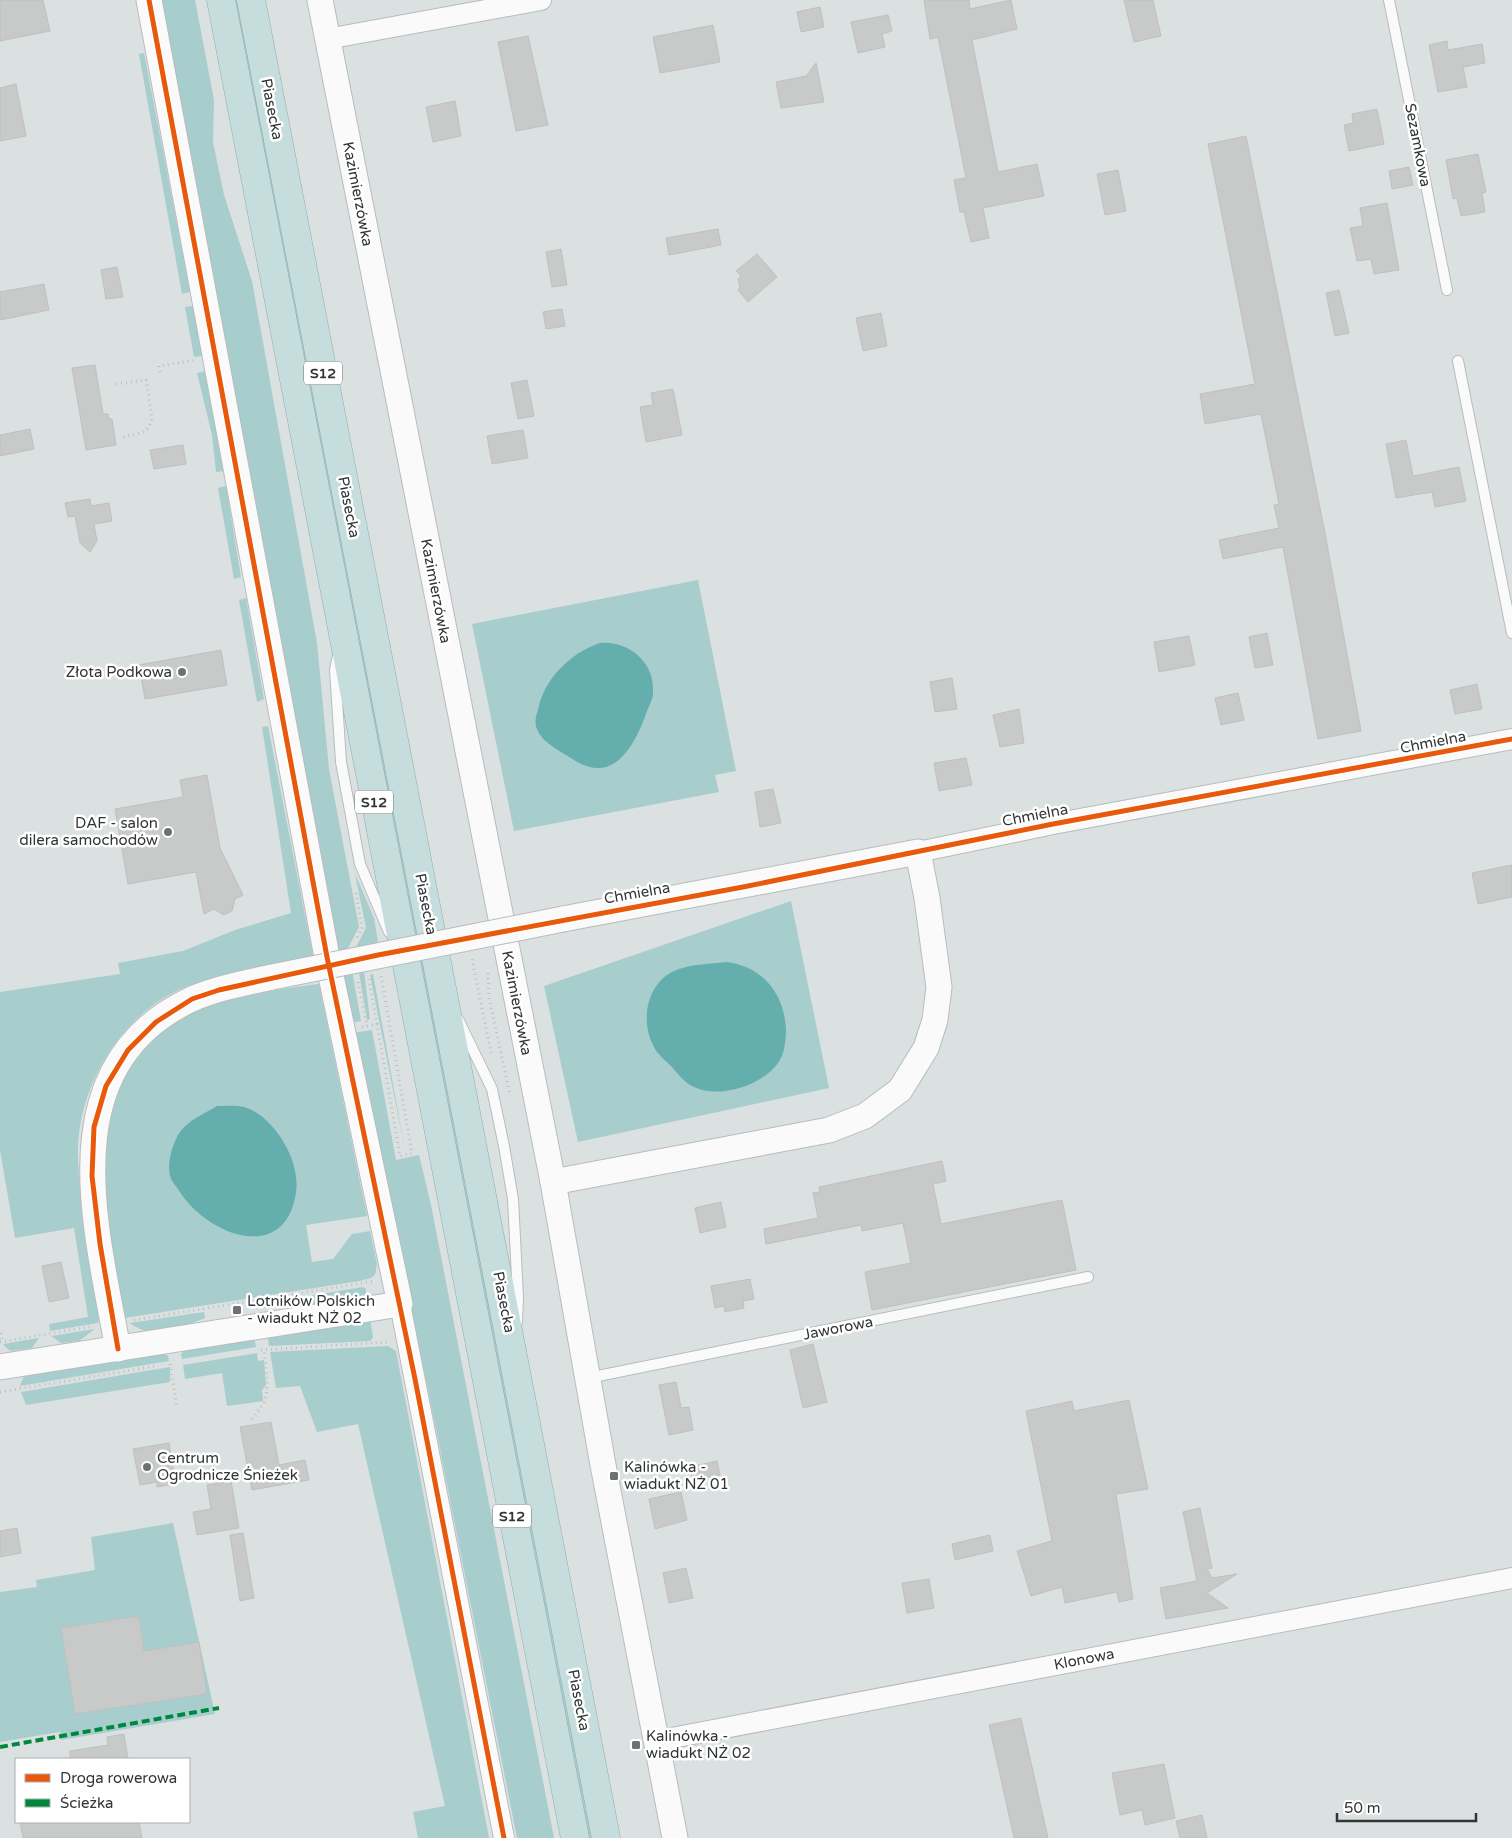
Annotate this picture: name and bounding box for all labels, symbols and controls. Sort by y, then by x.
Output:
street label: Piasecka [257,77,287,141]
street label: Sezamkowa [1401,102,1435,188]
street label: Kazimierzówka [339,140,377,248]
road number: S12 [304,362,342,384]
street label: Piasecka [334,475,364,539]
street label: Kazimierzówka [417,537,455,645]
place label: Złota Podkowa [66,663,172,681]
marker: Złota Podkowa [176,666,188,678]
street label: Chmielna [1398,727,1468,757]
road number: S12 [355,790,393,814]
street label: Chmielna [1000,800,1070,830]
place label: DAF - salon dilera samochodów [19,814,158,849]
marker: DAF - salon dilera samochodów [162,826,174,838]
street label: Piasecka [411,872,441,936]
street label: Chmielna [603,878,671,908]
street label: Kazimierzówka [498,949,536,1057]
street label: Piasecka [489,1270,519,1334]
place label: Lotników Polskich - wiadukt NŻ 02 [247,1292,375,1327]
marker: Lotników Polskich - wiadukt NŻ 02 [231,1304,243,1316]
street label: Jaworowa [801,1312,875,1344]
place label: Centrum Ogrodnicze Śnieżek [157,1449,298,1484]
place label: Kalinówka - wiadukt NŻ 01 [624,1458,729,1493]
marker: Centrum Ogrodnicze Śnieżek [141,1461,153,1473]
marker: Kalinówka - wiadukt NŻ 01 [608,1470,620,1482]
road number: S12 [493,1504,531,1528]
street label: Klonowa [1052,1644,1116,1674]
street label: Piasecka [564,1668,594,1732]
place label: Kalinówka - wiadukt NŻ 02 [646,1727,751,1762]
marker: Kalinówka - wiadukt NŻ 02 [630,1739,642,1751]
legend [15,1758,190,1823]
text: Droga rowerowa [60,1769,177,1787]
scale bar [1337,1790,1476,1822]
text: Ścieżka [60,1794,113,1812]
text: 50 m [1344,1799,1381,1817]

